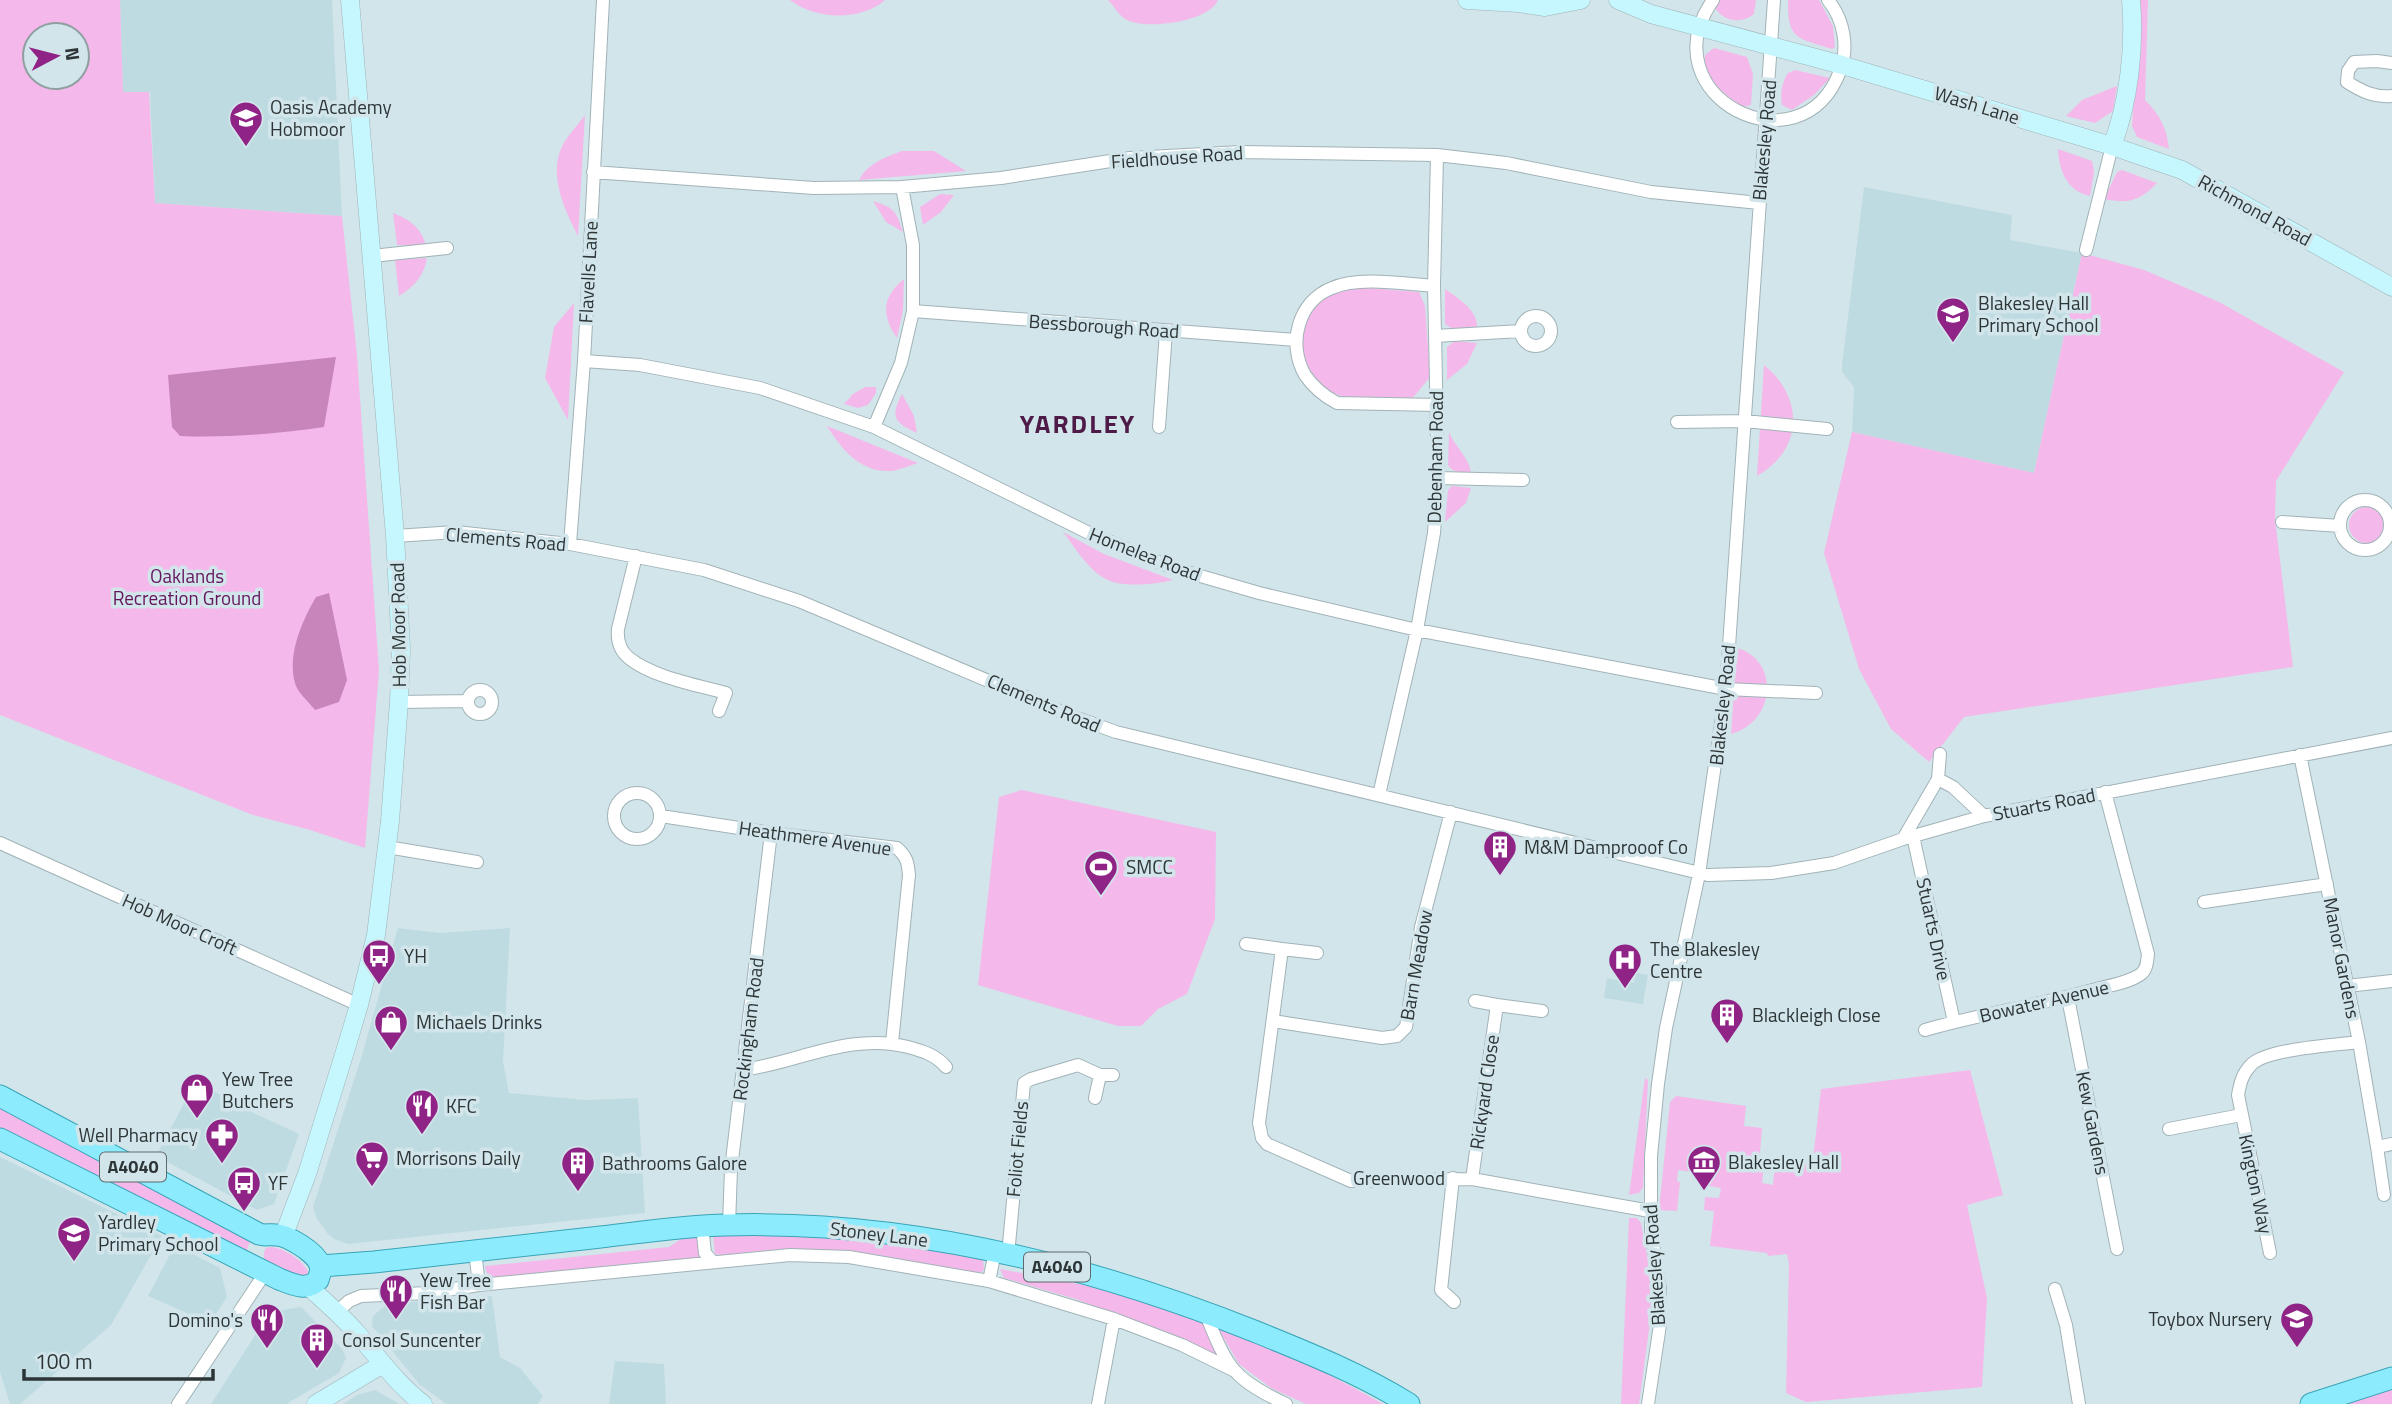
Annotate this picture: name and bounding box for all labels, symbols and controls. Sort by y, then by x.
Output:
north arrow [21,21,91,91]
text: N [58,46,89,62]
street label: Blakesley Road [1744,78,1783,202]
street label: Wash Lane [1931,78,2023,131]
place label: Oasis Academy Hobmoor [270,92,392,143]
school or university icon: Oasis Academy Hobmoor [227,99,265,148]
street label: Fieldhouse Road [1110,137,1244,176]
street label: Richmond Road [2193,166,2317,253]
street label: Flavells Lane [570,220,605,324]
place label: Blakesley Hall Primary School [1978,288,2099,339]
school or university icon: Blakesley Hall Primary School [1934,295,1972,344]
street label: Bessborough Road [1028,306,1180,345]
street label: Debenham Road [1419,390,1450,524]
district label: YARDLEY [1020,404,1136,443]
street label: Clements Road [445,519,567,558]
street label: Homelea Road [1085,519,1205,588]
park label: Oaklands Recreation Ground [113,561,261,612]
street label: Hob Moor Road [382,562,413,688]
street label: Blakesley Road [1701,643,1742,767]
street label: Clements Road [983,666,1105,739]
street label: Stuarts Road [1990,779,2098,828]
street label: Heathmere Avenue [737,812,893,863]
building icon: M&M Damprooof Co [1481,828,1519,877]
place label: M&M Damprooof Co [1524,832,1688,861]
sports icon: SMCC [1082,848,1120,897]
place label: SMCC [1126,852,1173,881]
street label: Stuarts Drive [1909,875,1960,983]
street label: Hob Moor Croft [118,885,243,962]
street label: Manor Gardens [2317,895,2368,1021]
street label: Barn Meadow [1392,907,1439,1022]
place label: The Blakesley Centre [1650,934,1760,985]
bus stop icon: YH [360,937,398,986]
place label: YH [404,941,427,970]
hospital icon: The Blakesley Centre [1606,941,1644,990]
street label: Rockingham Road [724,956,771,1102]
street label: Bowater Avenue [1976,972,2111,1029]
building icon: Blackleigh Close [1708,996,1746,1045]
place label: Blackleigh Close [1752,1000,1880,1029]
shop icon: Michaels Drinks [372,1003,410,1052]
place label: Michaels Drinks [416,1007,542,1036]
street label: Rickyard Close [1461,1033,1506,1151]
place label: Yew Tree Butchers [222,1064,294,1115]
street label: Kew Gardens [2069,1069,2118,1177]
shop icon: Yew Tree Butchers [178,1071,216,1120]
restaurant icon: KFC [403,1087,441,1136]
place label: KFC [446,1091,477,1120]
street label: Foliot Fields [998,1100,1035,1198]
pharmacy icon: Well Pharmacy [203,1116,241,1165]
place label: Well Pharmacy [79,1120,198,1149]
street label: Kington Way [2232,1131,2281,1236]
supermarket icon: Morrisons Daily [353,1139,391,1188]
place label: Morrisons Daily [396,1143,521,1172]
museum icon: Blakesley Hall [1685,1143,1723,1192]
building icon: Bathrooms Galore [559,1144,597,1193]
place label: Blakesley Hall [1728,1147,1839,1176]
place label: Bathrooms Galore [602,1148,747,1177]
road number: A4040 [100,1152,166,1182]
street label: Greenwood [1353,1163,1445,1192]
bus stop icon: YF [225,1164,263,1213]
place label: YF [268,1168,288,1197]
street label: Blakesley Road [1635,1204,1672,1327]
place label: Yardley Primary School [98,1207,219,1258]
street label: Stoney Lane [829,1213,930,1254]
school or university icon: Yardley Primary School [55,1214,93,1263]
road number: A4040 [1024,1252,1090,1282]
place label: Yew Tree Fish Bar [420,1265,491,1316]
restaurant icon: Yew Tree Fish Bar [377,1272,415,1321]
school or university icon: Toybox Nursery [2278,1300,2316,1349]
restaurant icon: Domino's [248,1301,286,1350]
place label: Toybox Nursery [2148,1304,2272,1333]
place label: Domino's [168,1305,243,1334]
building icon: Consol Suncenter [298,1321,336,1370]
place label: Consol Suncenter [342,1325,482,1354]
scale bar [24,1338,214,1382]
text: 100 m [35,1345,92,1377]

